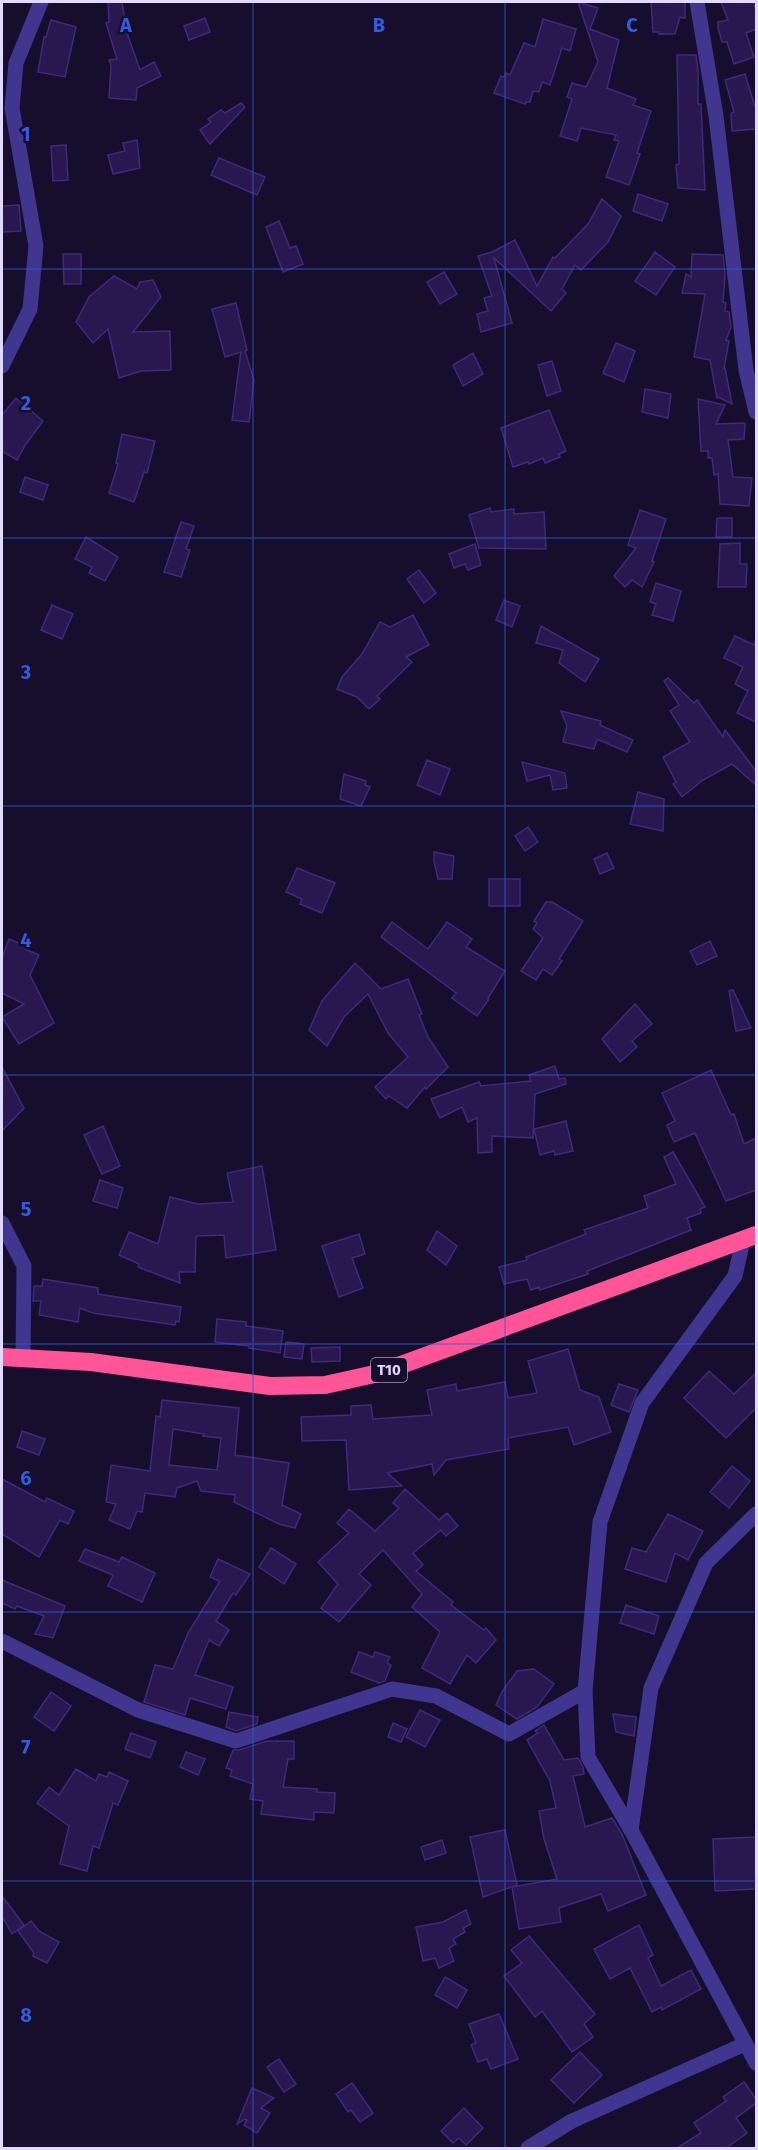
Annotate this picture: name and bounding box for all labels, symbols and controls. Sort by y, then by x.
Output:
text: A [119,13,133,37]
text: B [373,13,385,37]
text: C [626,13,638,37]
text: 1 [21,122,31,146]
text: 2 [21,391,31,415]
text: 3 [20,660,31,684]
text: 4 [20,928,32,952]
text: 5 [21,1197,32,1221]
road number: T10 [371,1358,407,1382]
text: 6 [20,1466,32,1490]
text: 7 [21,1735,31,1759]
text: 8 [20,2003,32,2027]

